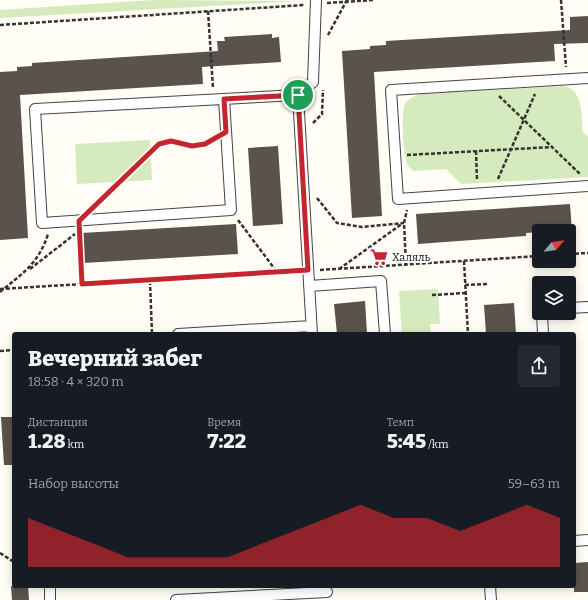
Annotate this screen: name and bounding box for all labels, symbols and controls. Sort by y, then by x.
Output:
pin [281,78,315,112]
icon: arrive [287,84,309,106]
north arrow [532,224,576,268]
map controls [532,224,576,320]
supermarket icon: Халяль [369,247,389,267]
place label: Халяль [392,251,431,264]
button: layers [532,276,576,320]
text: Вечерний забег [28,345,202,372]
button: share [518,345,560,387]
text: 18:58 · 4 × 320 m [28,374,124,389]
text: Дистанция [28,416,88,429]
text: Время [207,416,241,429]
text: Темп [387,416,414,429]
text: 1.28 [28,429,65,453]
text: 7:22 [207,429,246,453]
text: 5:45 [387,429,426,453]
text: km [65,438,84,451]
text: /km [426,438,448,451]
text: Набор высоты [28,476,119,491]
text: 59–63 m [508,476,560,491]

